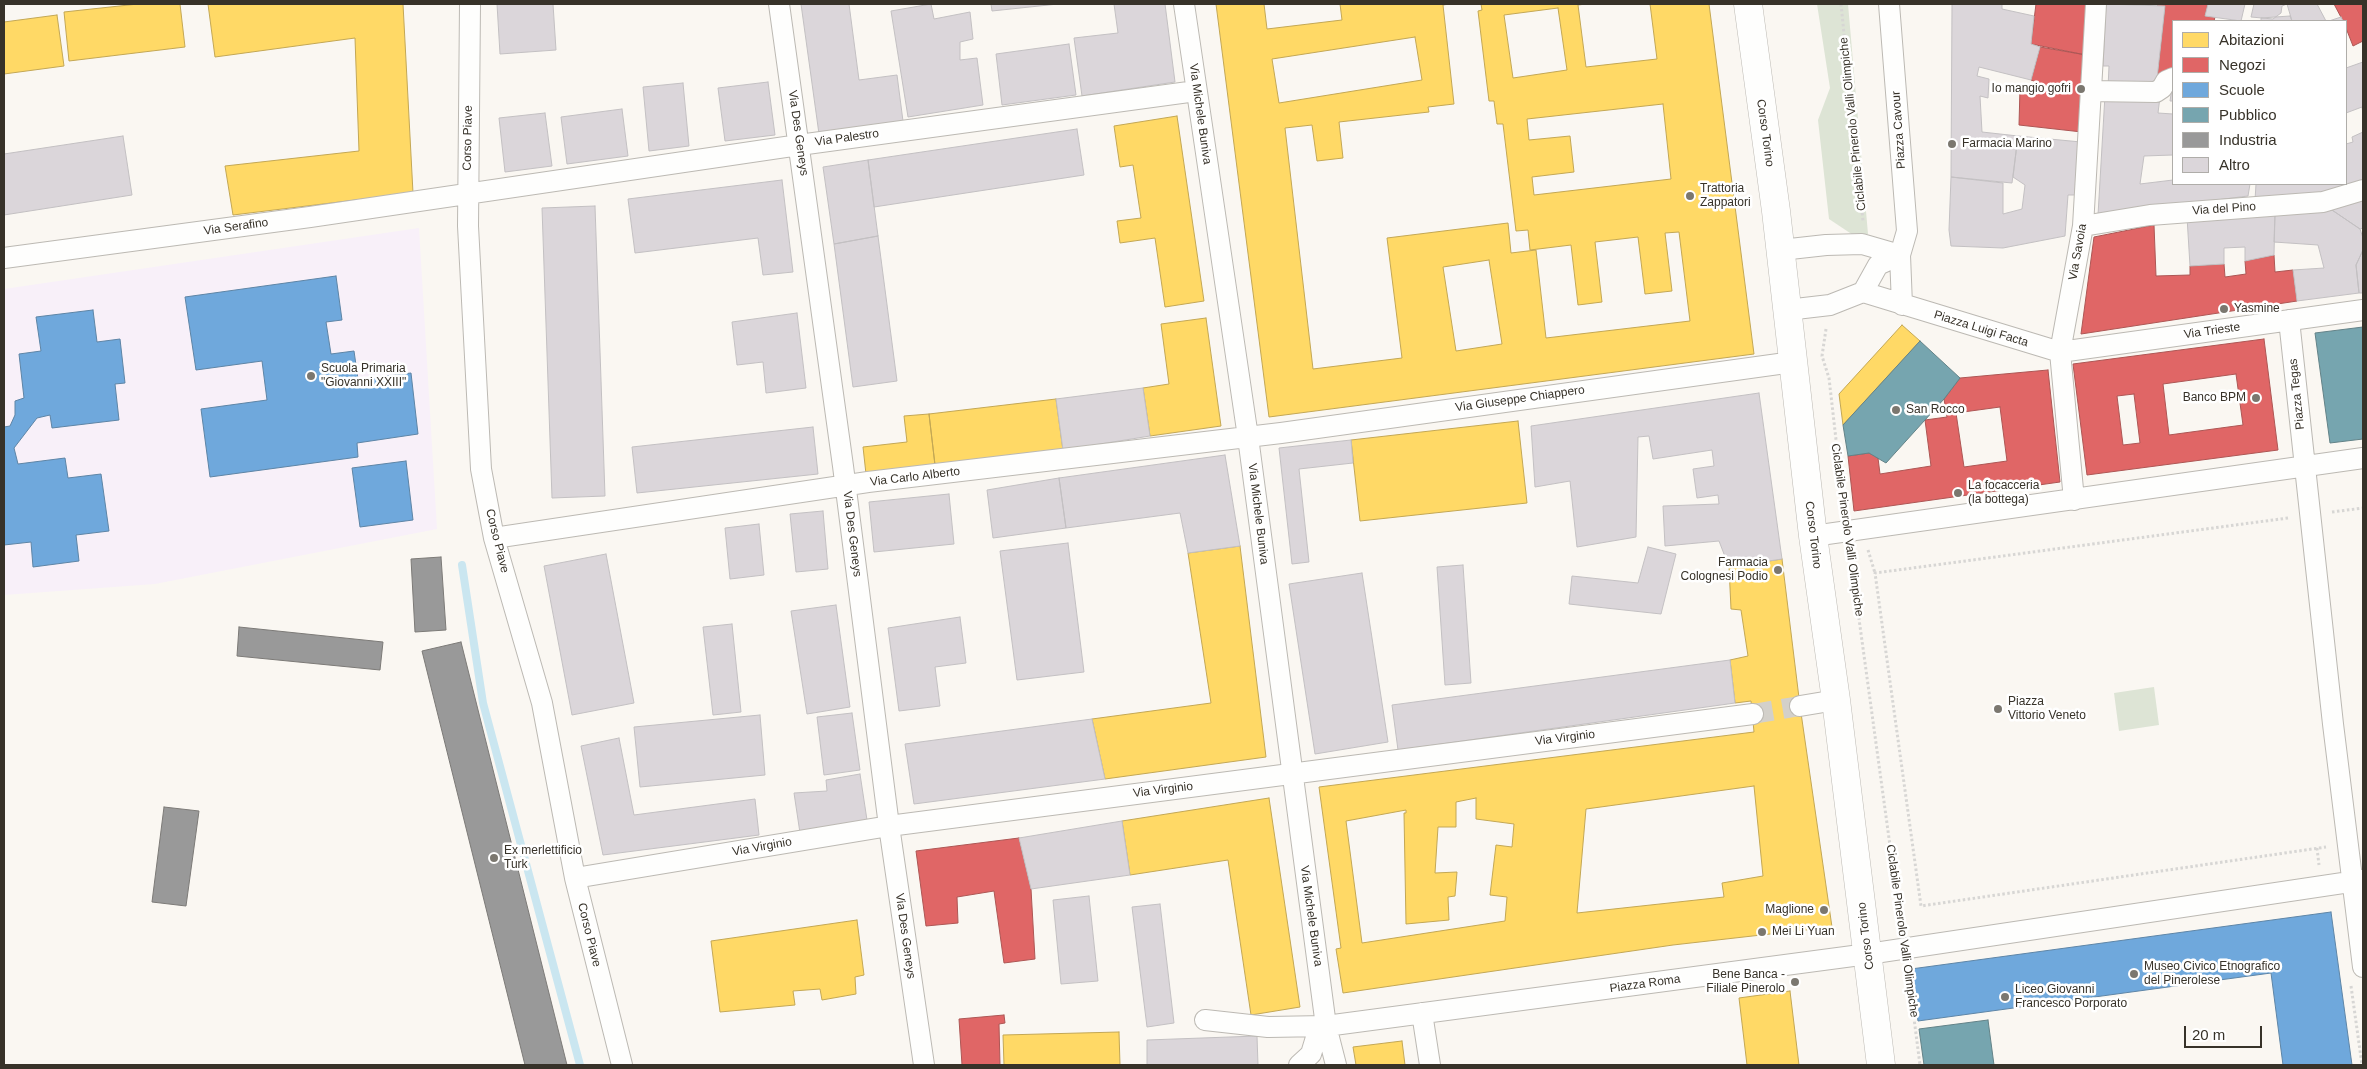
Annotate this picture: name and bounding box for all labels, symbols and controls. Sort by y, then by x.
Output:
legend [2172,20,2347,185]
text: Abitazioni [2219,31,2284,48]
street label: Ciclabile Pinerolo Valli Olimpiche [1837,36,1869,212]
text: Negozi [2219,56,2266,73]
street label: Via Michele Buniva [1186,63,1214,165]
text: Scuole [2219,81,2265,98]
place label: Io mangio gofri [1992,82,2071,96]
marker: Io mangio gofri [2075,83,2087,95]
street label: Via Des Geneys [785,89,811,177]
street label: Piazza Cavour [1889,91,1909,169]
street label: Corso Torino [1753,98,1777,168]
street label: Corso Piave [460,105,476,171]
text: Pubblico [2219,106,2277,123]
street label: Via Palestro [814,126,880,150]
text: Industria [2219,131,2277,148]
place label: Farmacia Marino [1962,137,2052,151]
marker: Farmacia Marino [1946,138,1958,150]
text: Altro [2219,156,2250,173]
place label: Trattoria Zappatori [1700,182,1751,210]
marker: Trattoria Zappatori [1684,190,1696,202]
street label: Via del Pino [2192,200,2256,218]
street label: Via Serafino [203,215,269,239]
street label: Via Savoia [2066,223,2090,281]
place label: Yasmine [2234,302,2280,316]
marker: Yasmine [2218,303,2230,315]
street label: Piazza Luigi Facta [1932,308,2030,350]
street label: Via Trieste [2183,320,2241,342]
street label: Piazza Tegas [2286,358,2308,430]
place label: Scuola Primaria "Giovanni XXIII" [321,362,406,390]
marker: Scuola Primaria "Giovanni XXIII" [305,370,317,382]
street label: Via Giuseppe Chiappero [1454,383,1586,415]
place label: Banco BPM [2183,391,2246,405]
marker: Banco BPM [2250,392,2262,404]
place label: San Rocco [1906,403,1965,417]
marker: San Rocco [1890,404,1902,416]
street label: Ciclabile Pinerolo Valli Olimpiche [1828,443,1866,617]
street label: Via Michele Buniva [1245,463,1271,565]
street label: Via Carlo Alberto [869,464,961,490]
place label: La focacceria (la bottega) [1968,479,2039,507]
marker: La focacceria (la bottega) [1952,487,1964,499]
street label: Via Des Geneys [840,490,864,578]
street label: Corso Torino [1802,500,1824,570]
street label: Corso Piave [482,508,512,574]
place label: Farmacia Colognesi Podio [1681,556,1768,584]
marker: Farmacia Colognesi Podio [1772,564,1784,576]
place label: Piazza Vittorio Veneto [2008,695,2086,723]
marker: Piazza Vittorio Veneto [1992,703,2004,715]
street label: Via Virginio [1534,727,1596,749]
street label: Via Virginio [1132,779,1194,801]
street label: Via Virginio [731,835,793,859]
place label: Ex merlettificio Turk [504,844,582,872]
street label: Ciclabile Pinerolo Valli Olimpiche [1883,844,1921,1018]
marker: Ex merlettificio Turk [488,852,500,864]
street label: Via Michele Buniva [1297,865,1325,967]
street label: Via Des Geneys [892,892,918,980]
street label: Corso Torino [1855,901,1877,971]
street label: Corso Piave [574,902,604,968]
place label: Maglione [1765,903,1814,917]
marker: Maglione [1818,904,1830,916]
place label: Mei Li Yuan [1772,925,1835,939]
marker: Mei Li Yuan [1756,926,1768,938]
place label: Museo Civico Etnografico del Pinerolese [2144,960,2280,988]
place label: Bene Banca - Filiale Pinerolo [1706,968,1785,996]
marker: Museo Civico Etnografico del Pinerolese [2128,968,2140,980]
street label: Piazza Roma [1609,972,1681,996]
marker: Bene Banca - Filiale Pinerolo [1789,976,1801,988]
place label: Liceo Giovanni Francesco Porporato [2015,983,2127,1011]
marker: Liceo Giovanni Francesco Porporato [1999,991,2011,1003]
scale bar [2187,1016,2264,1048]
text: 20 m [2192,1026,2225,1043]

